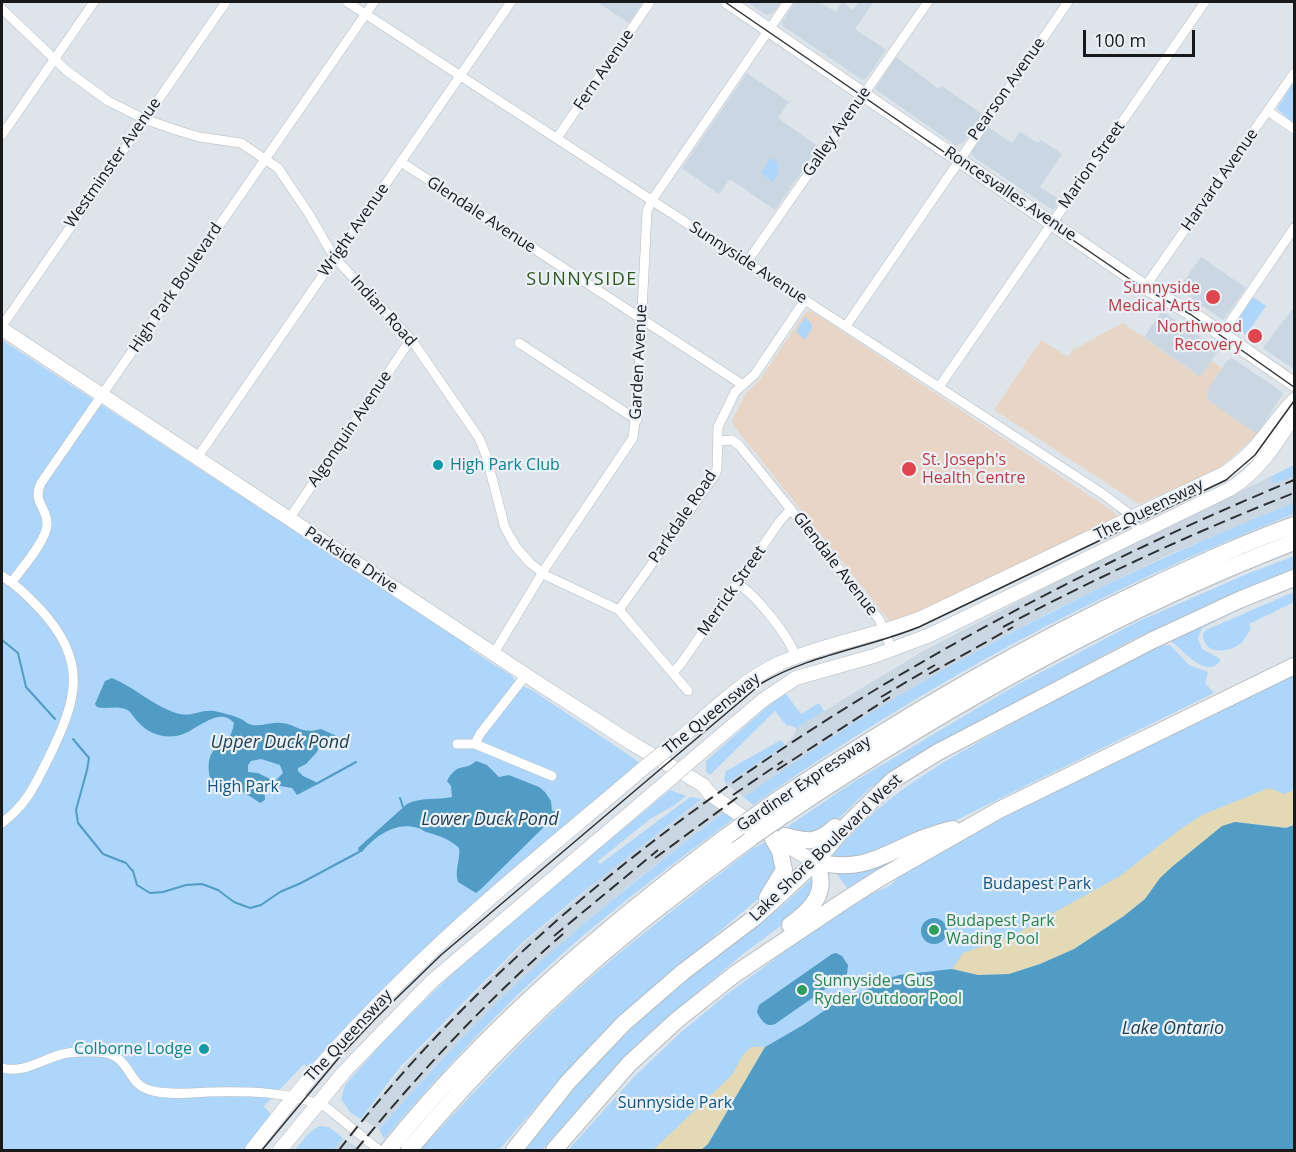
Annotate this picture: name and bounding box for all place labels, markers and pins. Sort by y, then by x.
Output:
place label: Sunnyside Medical Arts [1108,278,1200,316]
marker: Sunnyside Medical Arts [1204,288,1222,306]
place label: Northwood Recovery [1157,317,1242,355]
marker: Northwood Recovery [1246,327,1264,345]
place label: St. Joseph's Health Centre [922,450,1025,488]
place label: High Park Club [450,455,560,475]
marker: High Park Club [431,458,445,472]
marker: St. Joseph's Health Centre [900,460,918,478]
place label: Budapest Park Wading Pool [946,911,1055,949]
marker: Budapest Park Wading Pool [927,923,941,937]
place label: Sunnyside - Gus Ryder Outdoor Pool [814,971,962,1009]
marker: Sunnyside - Gus Ryder Outdoor Pool [795,983,809,997]
place label: Colborne Lodge [74,1039,192,1059]
marker: Colborne Lodge [197,1042,211,1056]

